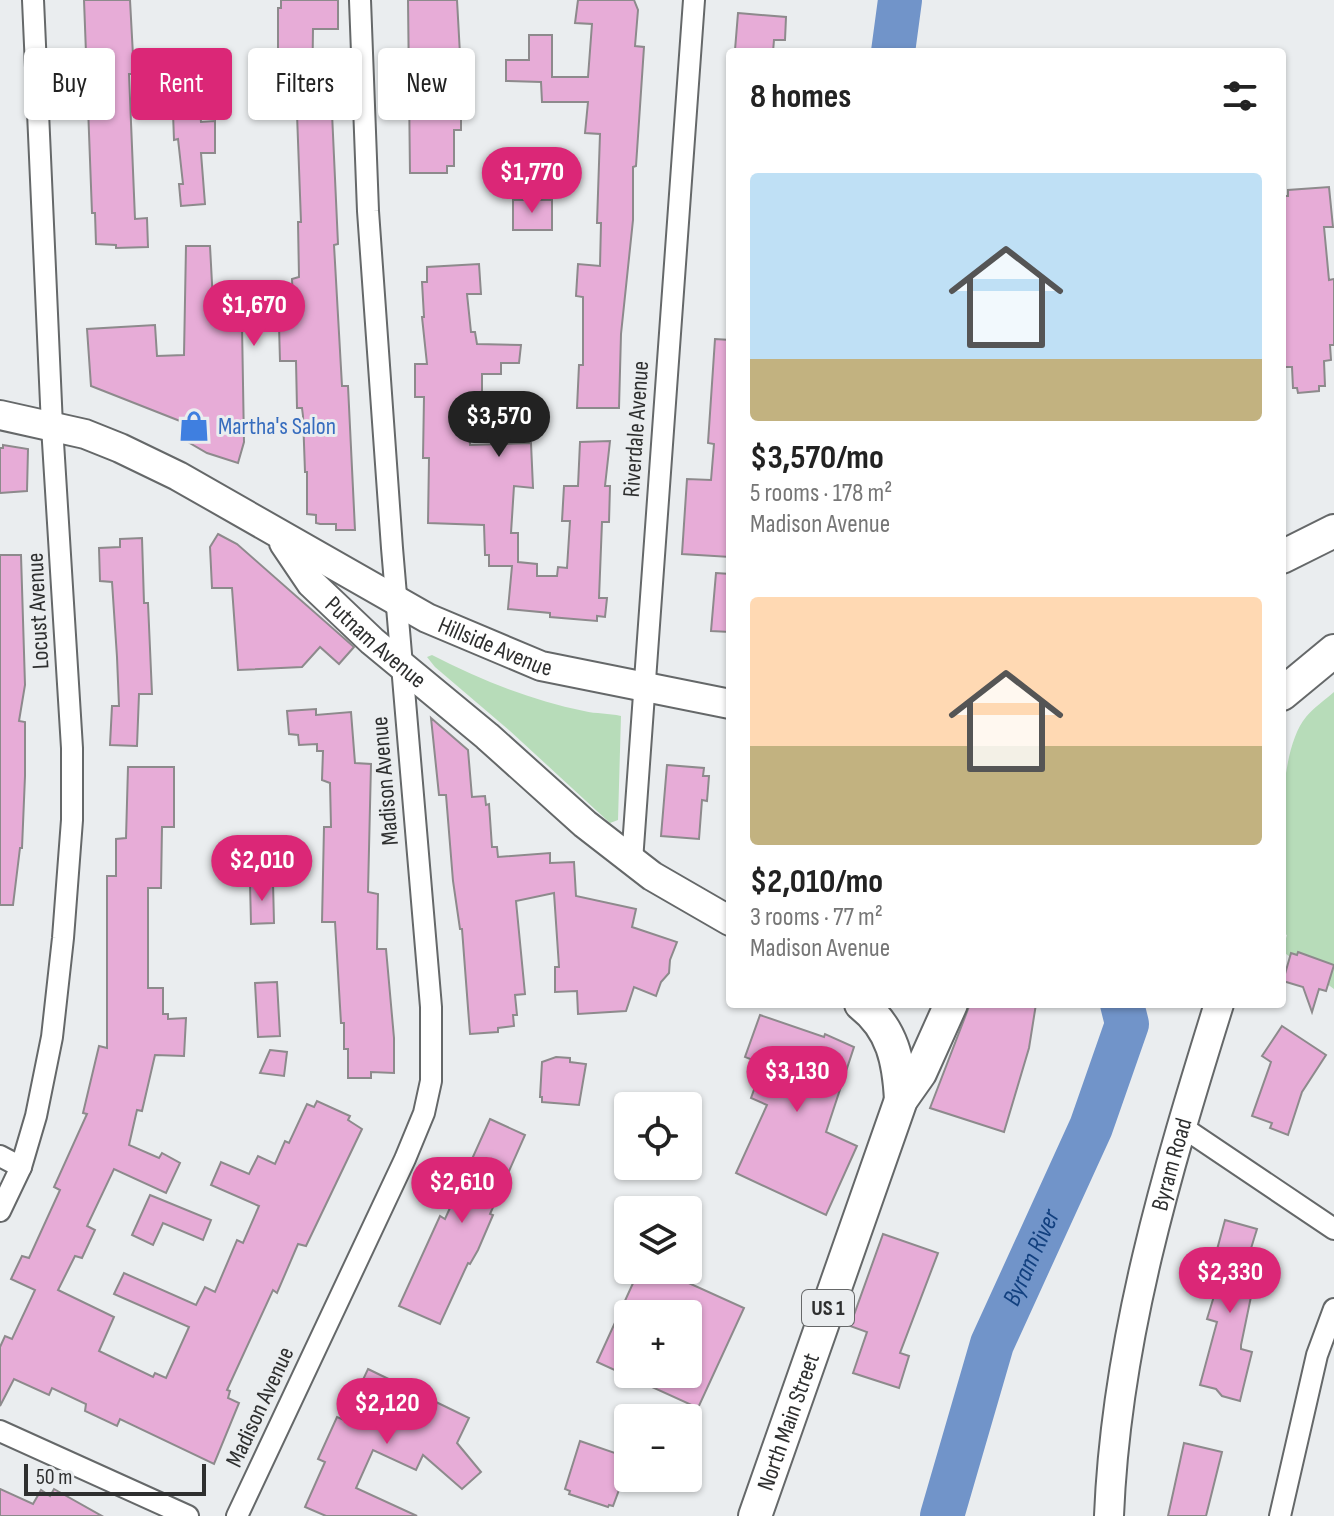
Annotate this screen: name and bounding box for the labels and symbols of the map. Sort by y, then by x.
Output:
pin: $1,770 [467,147,597,215]
pin: $1,670 [189,280,319,348]
street label: Riverdale Avenue [617,360,655,498]
pin: $3,570 [434,391,564,459]
shop icon: Martha's Salon [177,409,211,443]
place label: Martha's Salon [218,412,336,441]
street label: Locust Avenue [20,552,56,670]
street label: Putnam Avenue [319,590,432,694]
street label: Hillside Avenue [434,610,555,682]
street label: Madison Avenue [365,715,405,847]
pin: $2,010 [197,835,327,903]
pin: $3,130 [732,1046,862,1114]
street label: Byram Road [1145,1115,1198,1214]
pin: $2,610 [397,1157,527,1225]
water label: Byram River [996,1203,1067,1311]
pin: $2,330 [1165,1247,1295,1315]
road number: US 1 [802,1290,854,1326]
street label: Madison Avenue [220,1342,300,1472]
street label: North Main Street [751,1349,826,1494]
pin: $2,120 [322,1378,452,1446]
scale bar [24,1460,206,1496]

